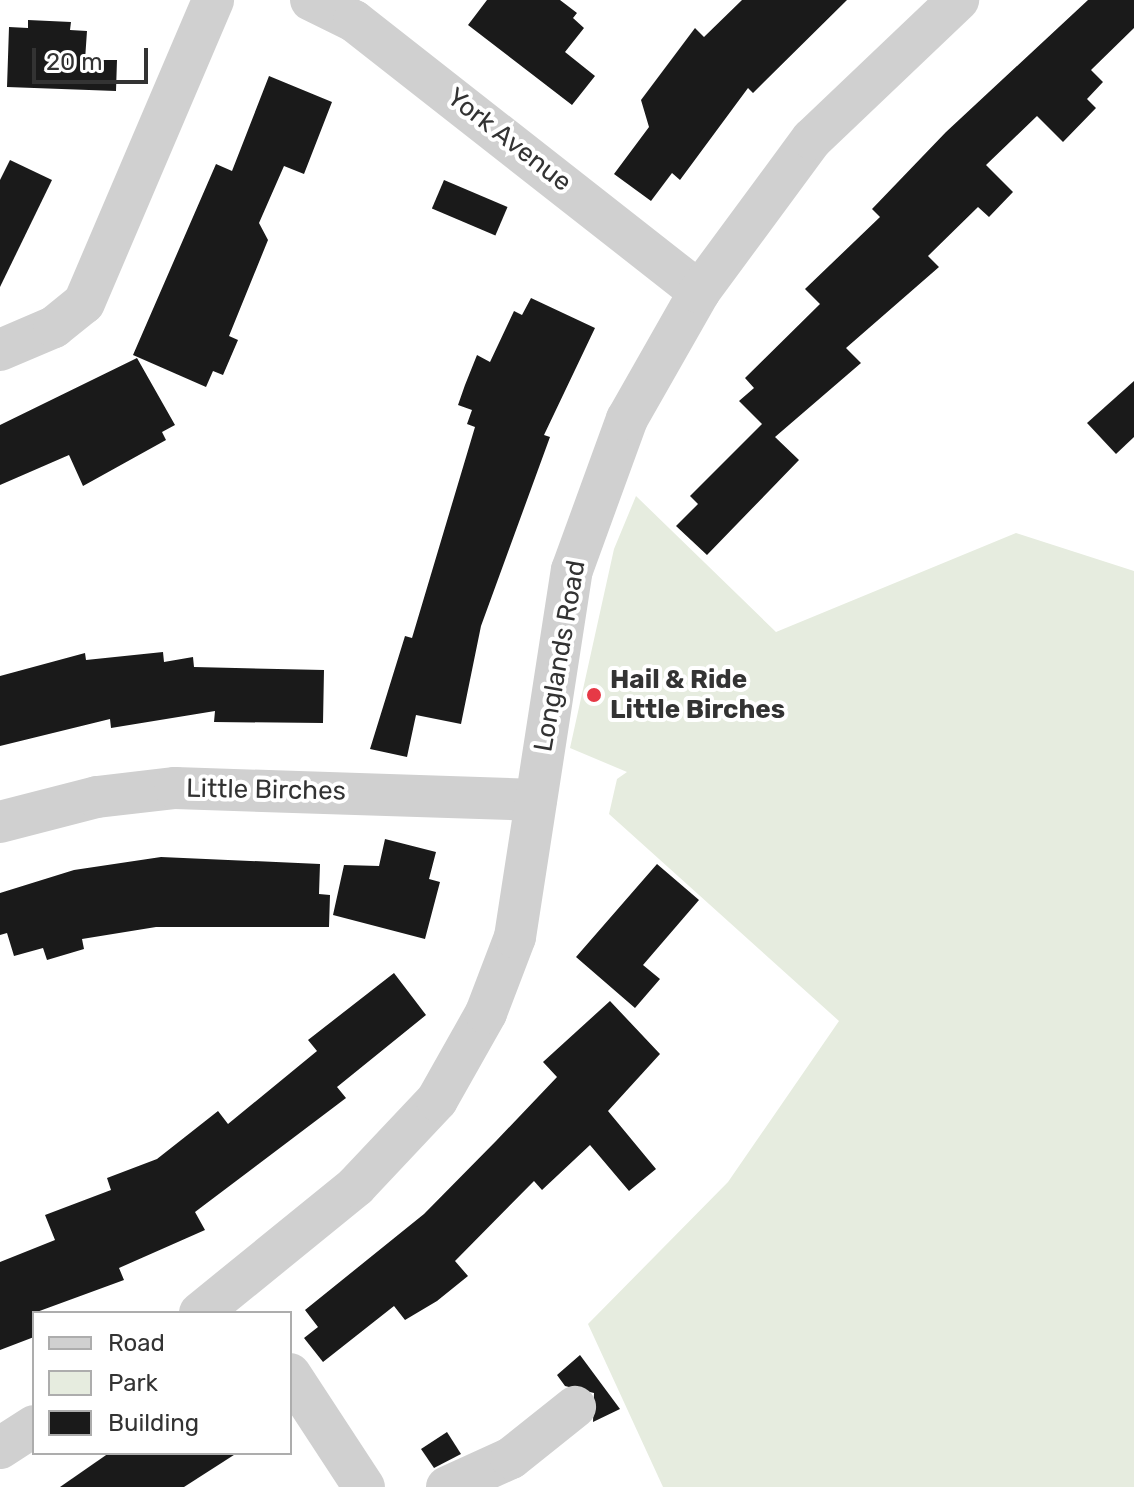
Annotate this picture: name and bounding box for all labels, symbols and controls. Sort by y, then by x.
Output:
scale bar [36,32,152,82]
text: 20 m [46,48,103,76]
street label: York Avenue [440,81,578,199]
street label: Longlands Road [528,558,592,754]
place label: Hail & Ride Little Birches [610,664,785,726]
marker: Hail & Ride Little Birches [585,686,603,704]
street label: Little Birches [186,773,346,807]
legend [32,1311,292,1455]
text: Road [108,1329,165,1357]
text: Park [108,1369,158,1397]
text: Building [108,1409,199,1437]

